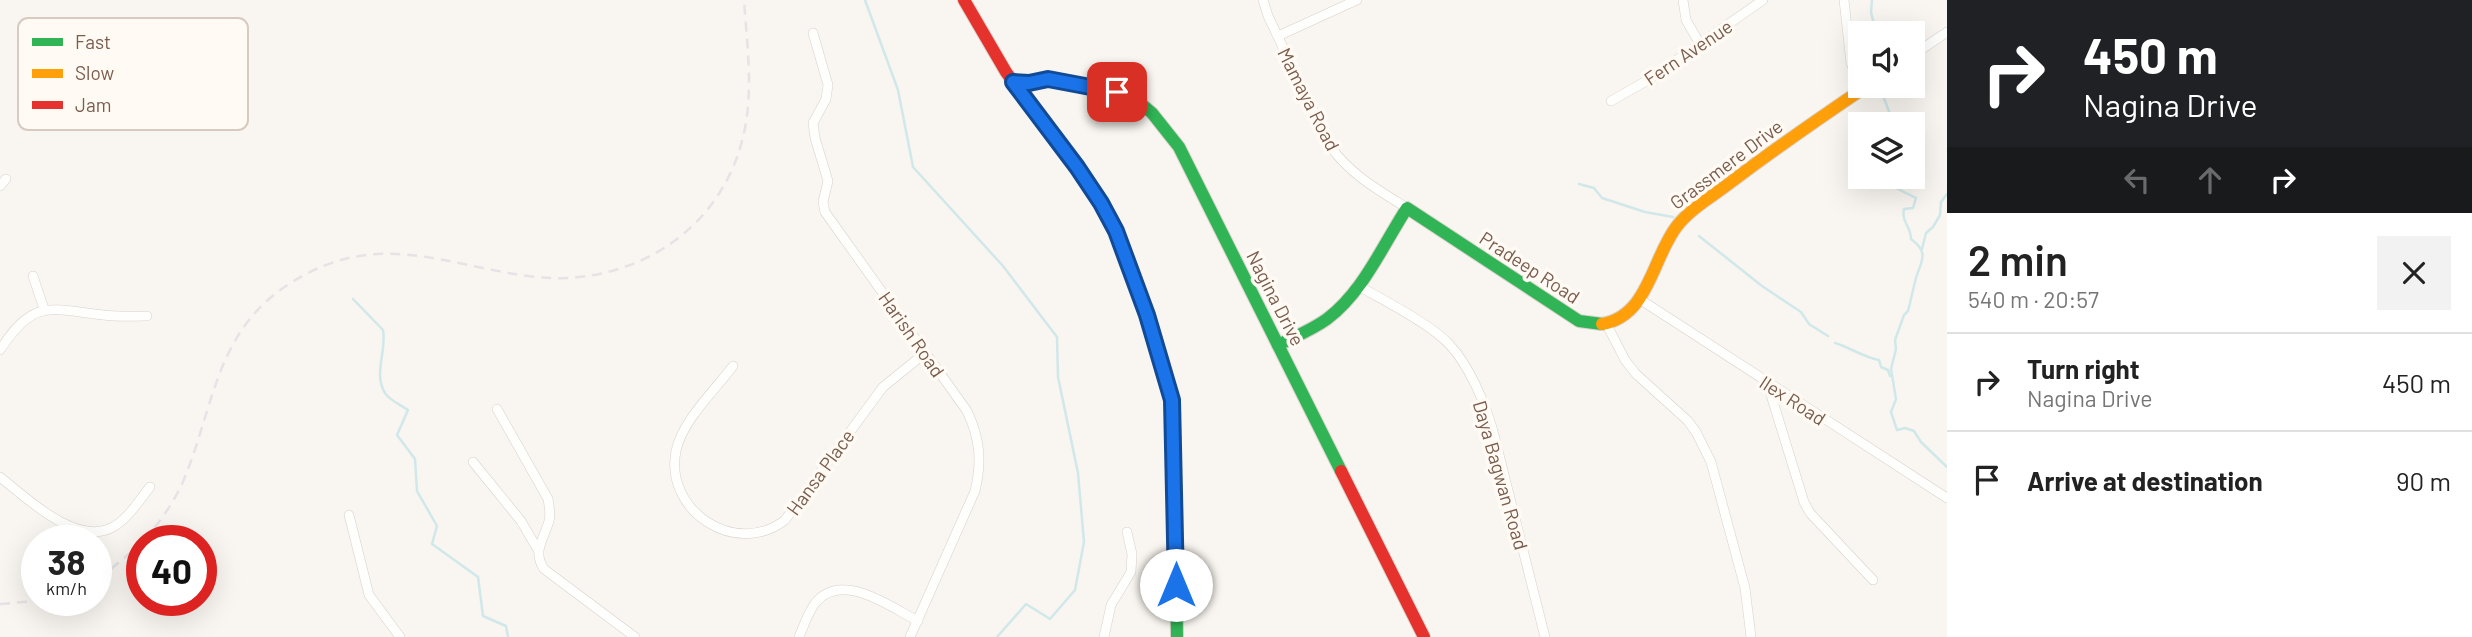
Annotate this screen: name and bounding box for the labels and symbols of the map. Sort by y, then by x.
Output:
street label: Fern Avenue [1639,14,1737,90]
legend [18,18,248,130]
text: Fast [75,30,111,53]
street label: Mamaya Road [1273,44,1345,154]
text: Slow [75,61,114,84]
pin [1087,62,1147,122]
text: Jam [75,93,111,116]
street label: Grassmere Drive [1665,114,1787,214]
street label: Pradeep Road [1476,226,1584,308]
street label: Nagina Drive [1242,247,1310,349]
street label: Harish Road [874,287,950,381]
street label: Ilex Road [1756,370,1830,430]
street label: Daya Bagwan Road [1469,398,1533,552]
street label: Hansa Place [781,425,859,519]
speed limit sign: 40 [126,525,217,616]
position arrow [1139,548,1213,622]

